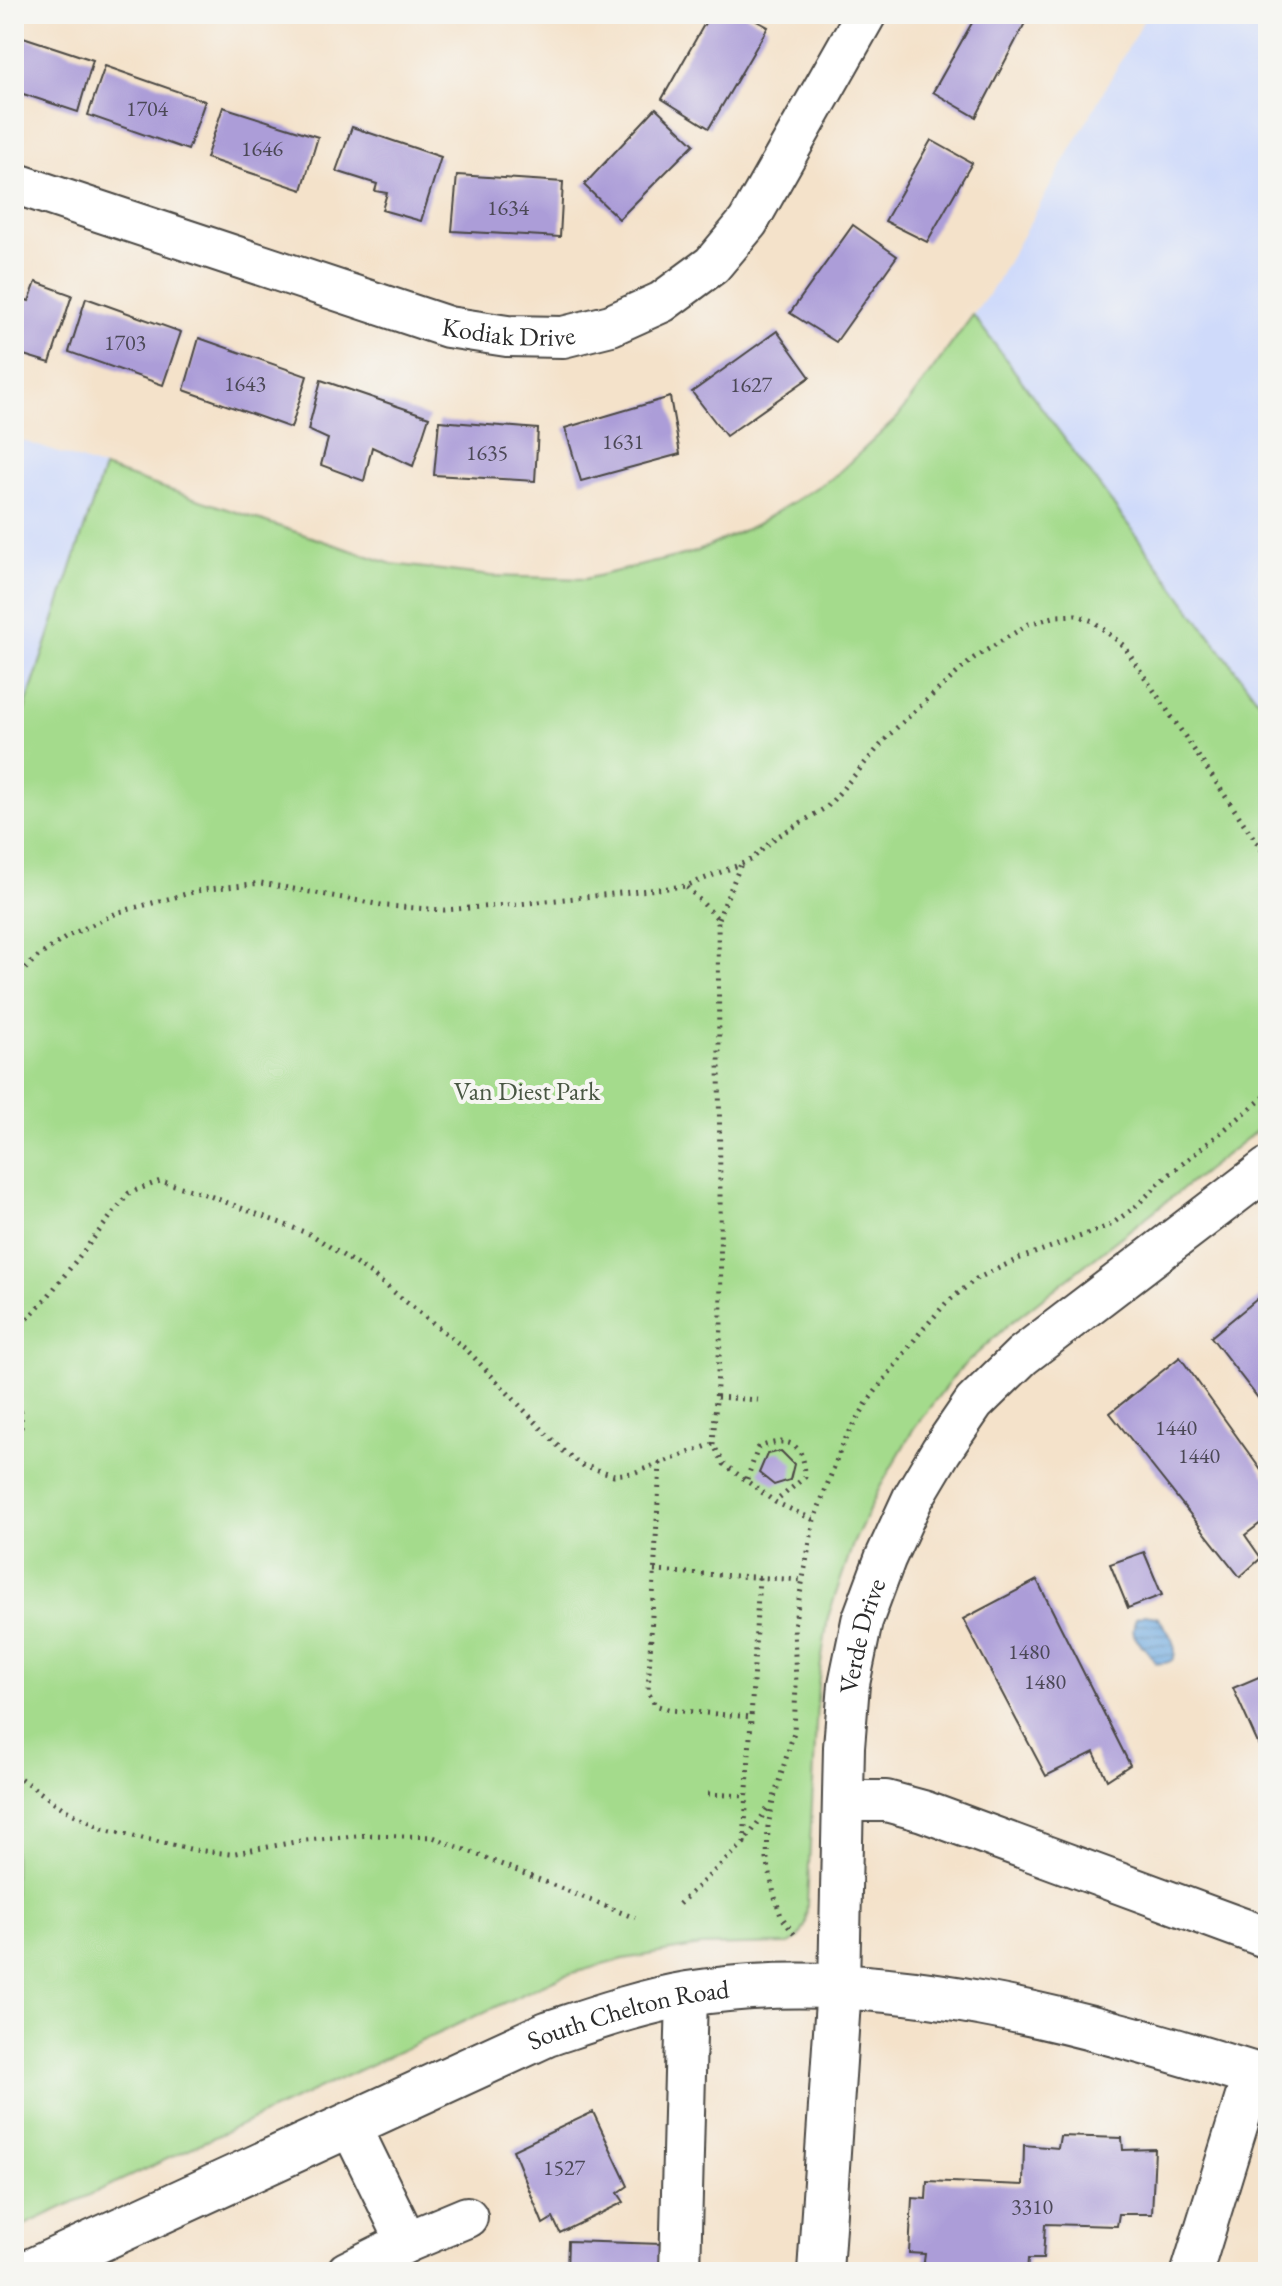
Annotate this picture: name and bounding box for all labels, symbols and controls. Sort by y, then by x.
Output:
house number: 1704 [126,94,169,123]
house number: 1646 [241,134,284,163]
house number: 1634 [487,193,530,222]
street label: Kodiak Drive [440,309,579,354]
house number: 1703 [104,328,146,357]
house number: 1643 [224,369,266,398]
house number: 1627 [730,370,773,399]
house number: 1631 [602,427,644,456]
house number: 1635 [466,438,508,467]
park label: Van Diest Park [454,1074,601,1108]
house number: 1440 [1155,1413,1198,1442]
house number: 1440 [1178,1441,1221,1470]
street label: Verde Drive [831,1574,893,1694]
house number: 1480 [1008,1637,1051,1666]
house number: 1480 [1024,1667,1067,1696]
street label: South Chelton Road [522,1972,732,2058]
house number: 1527 [543,2153,586,2182]
house number: 3310 [1011,2192,1054,2221]

